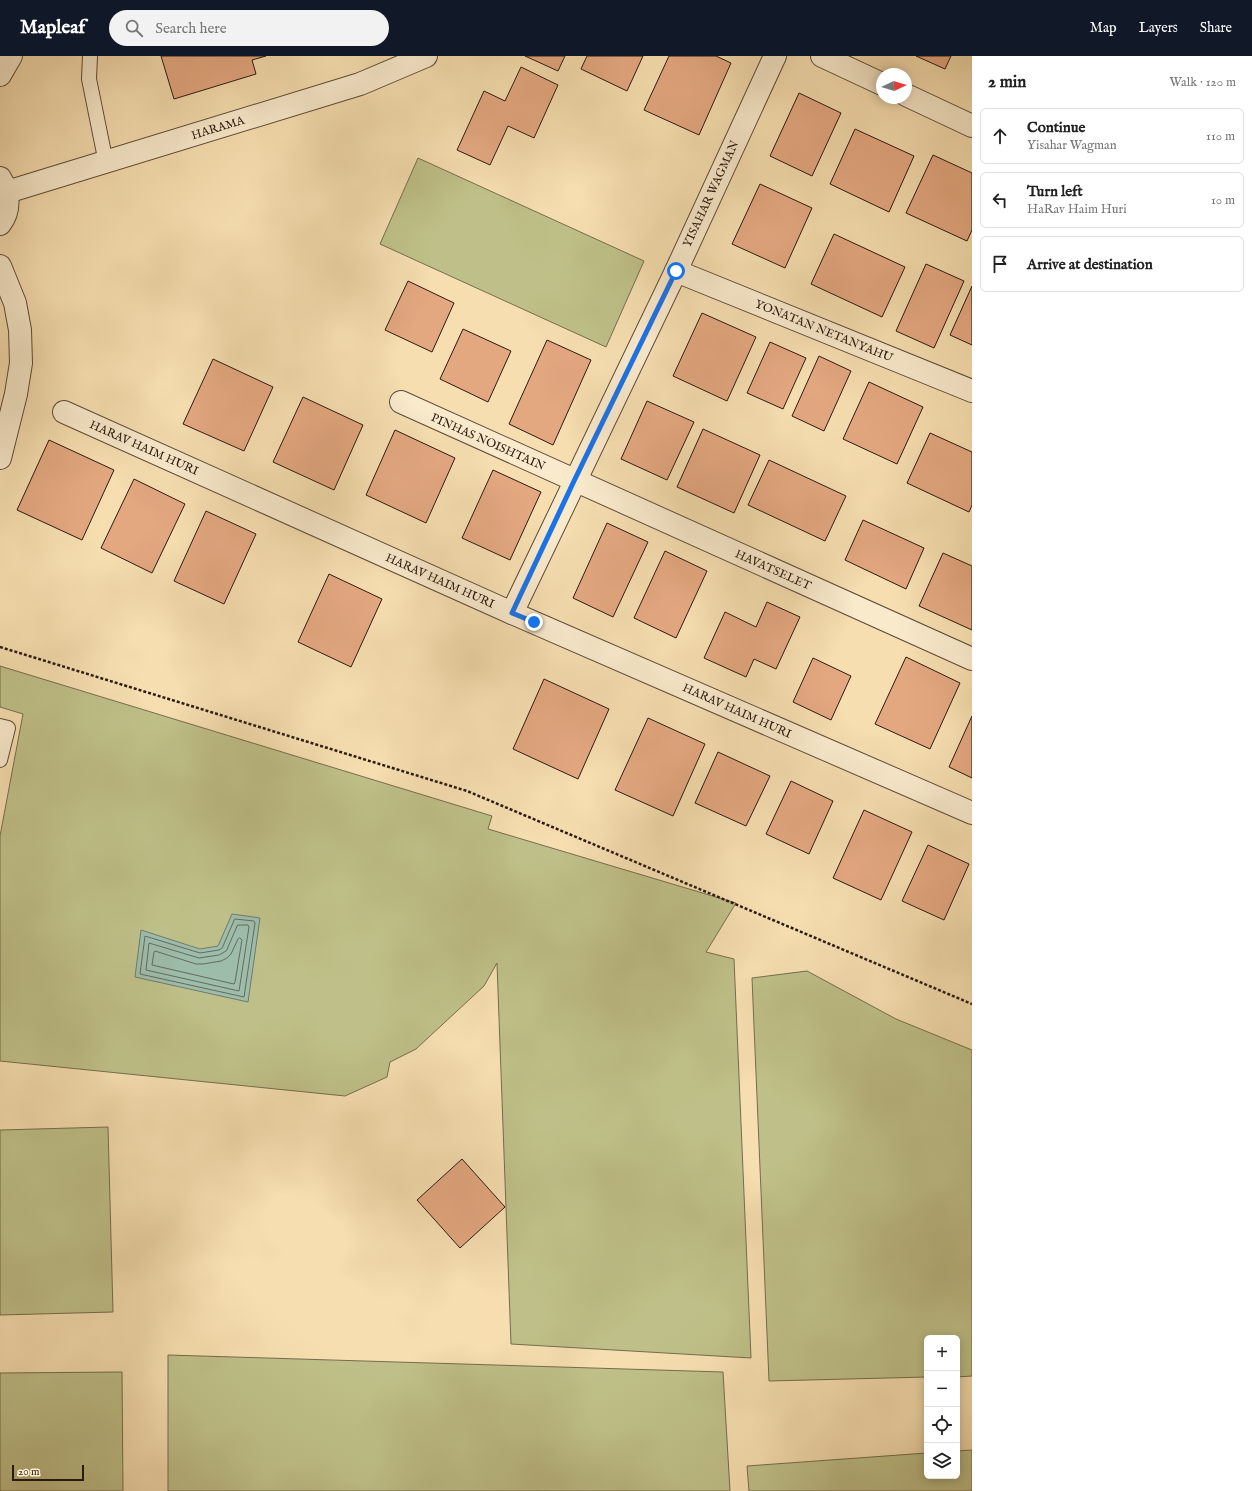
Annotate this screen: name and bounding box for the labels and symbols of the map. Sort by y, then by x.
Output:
north arrow [876,68,912,104]
street label: HARAMA [190,113,247,143]
street label: YISAHAR WAGMAN [680,138,743,250]
route start [667,262,685,280]
street label: YONATAN NETANYAHU [753,296,896,366]
street label: PINHAS NOISHTAIN [429,410,548,474]
street label: HARAV HAIM HURI [87,417,201,479]
street label: HAVATSELET [733,547,814,594]
street label: HARAV HAIM HURI [383,550,497,612]
route end [525,613,543,631]
street label: HARAV HAIM HURI [680,680,794,742]
scale bar [12,1463,84,1482]

